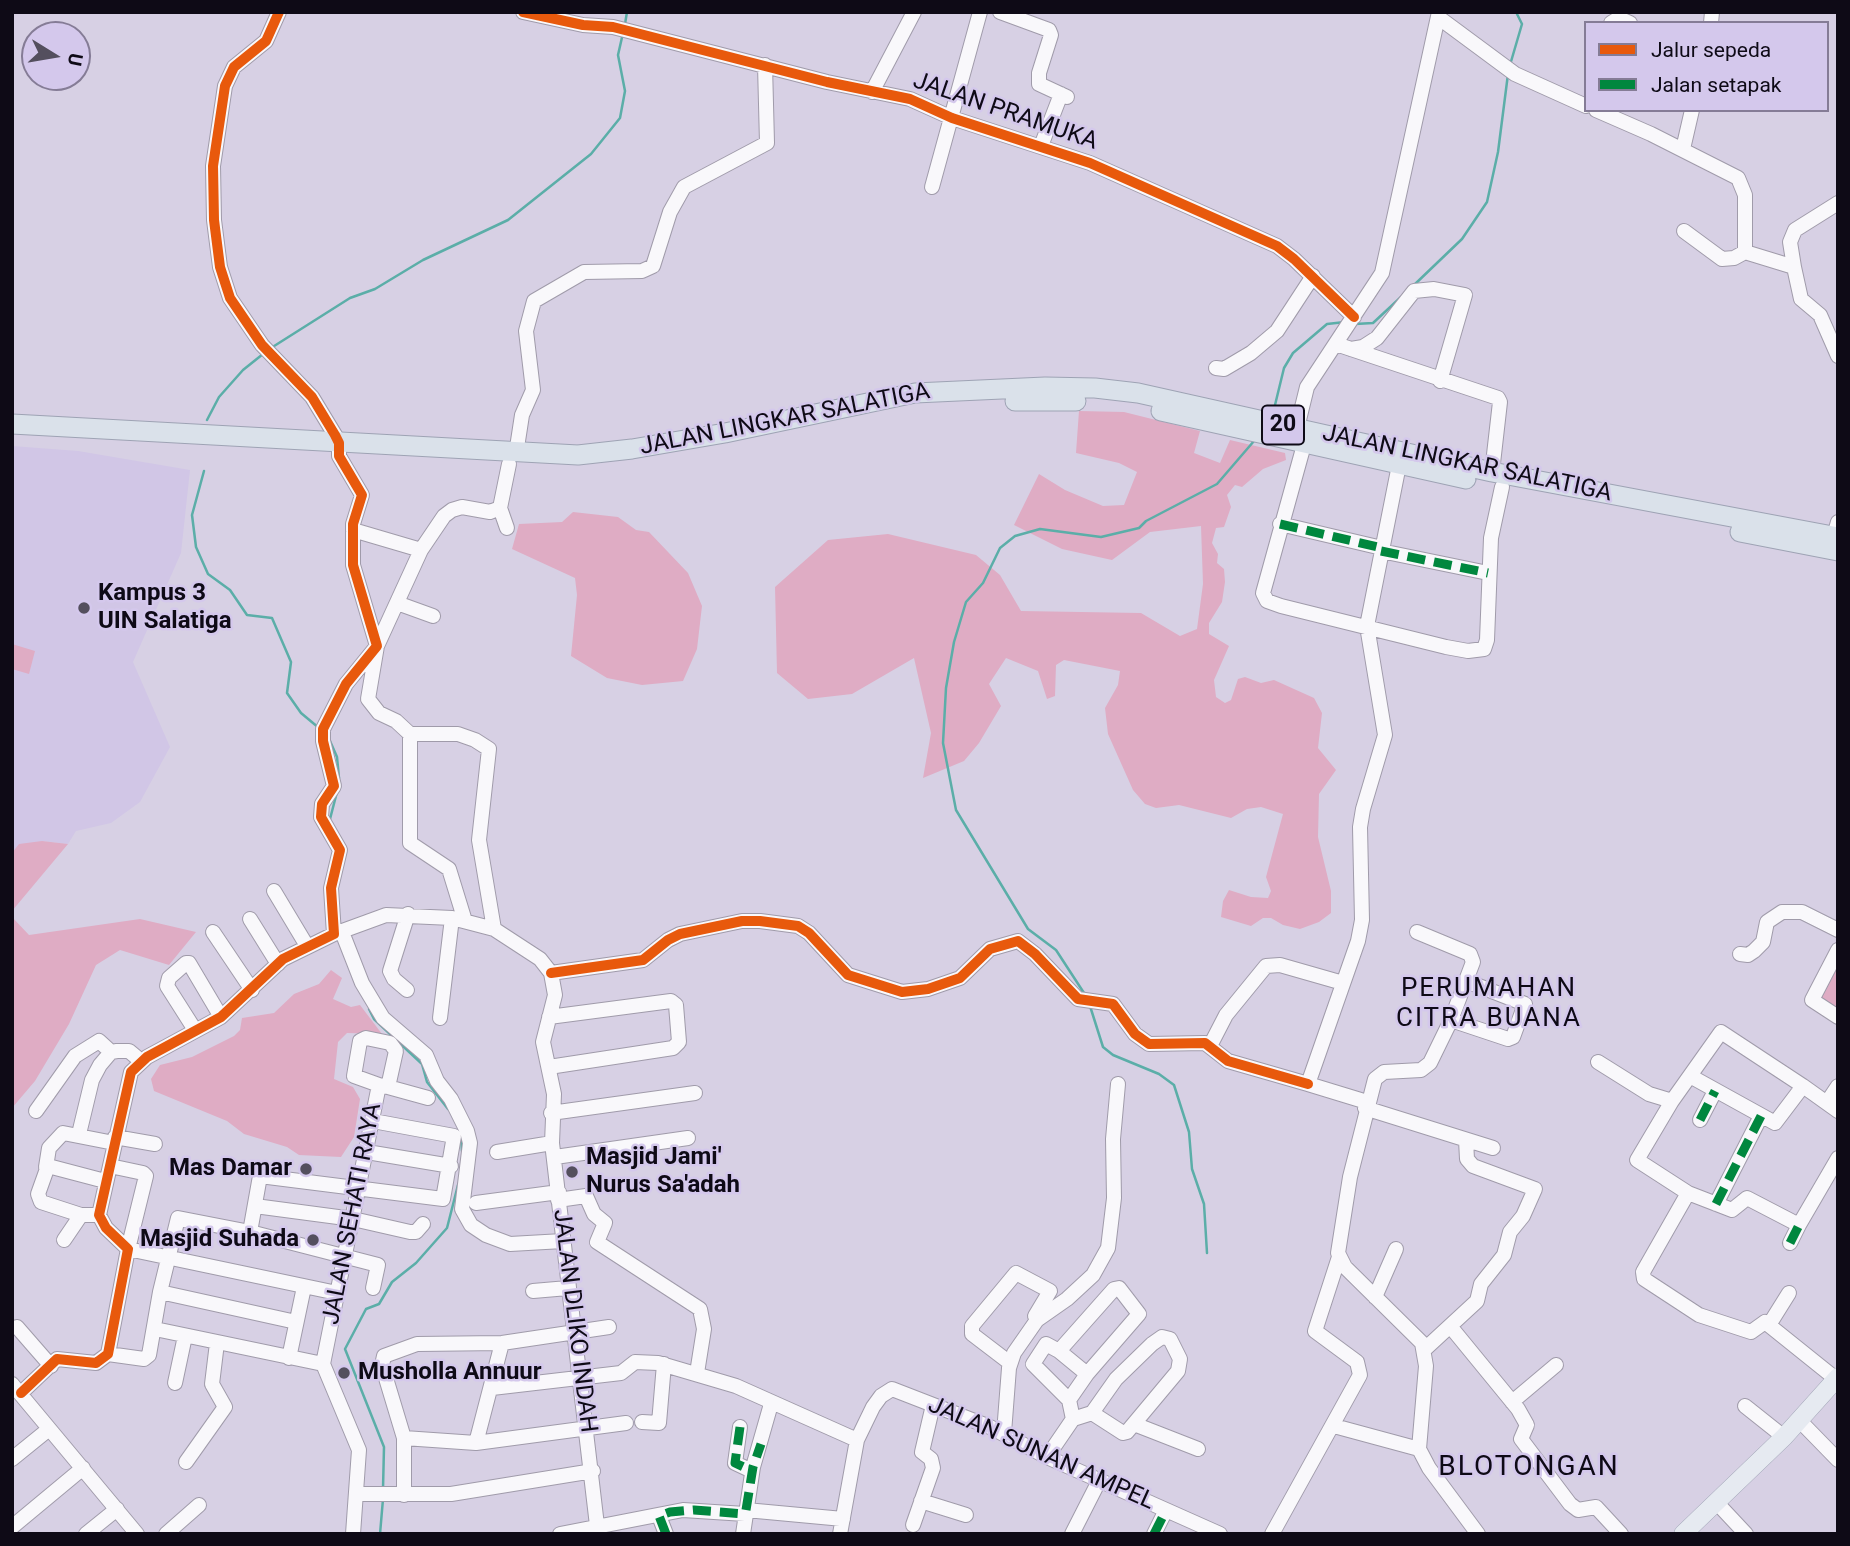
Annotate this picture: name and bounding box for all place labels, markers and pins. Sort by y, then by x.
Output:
place label: Kampus 3 UIN Salatiga [98,580,232,636]
marker: Kampus 3 UIN Salatiga [76,600,92,616]
place label: Masjid Jami' Nurus Sa'adah [586,1144,740,1200]
place label: Mas Damar [169,1155,292,1183]
marker: Mas Damar [298,1161,314,1177]
marker: Masjid Jami' Nurus Sa'adah [564,1164,580,1180]
place label: Masjid Suhada [140,1226,299,1254]
marker: Masjid Suhada [305,1232,321,1248]
place label: Musholla Annuur [358,1359,542,1387]
marker: Musholla Annuur [336,1365,352,1381]

